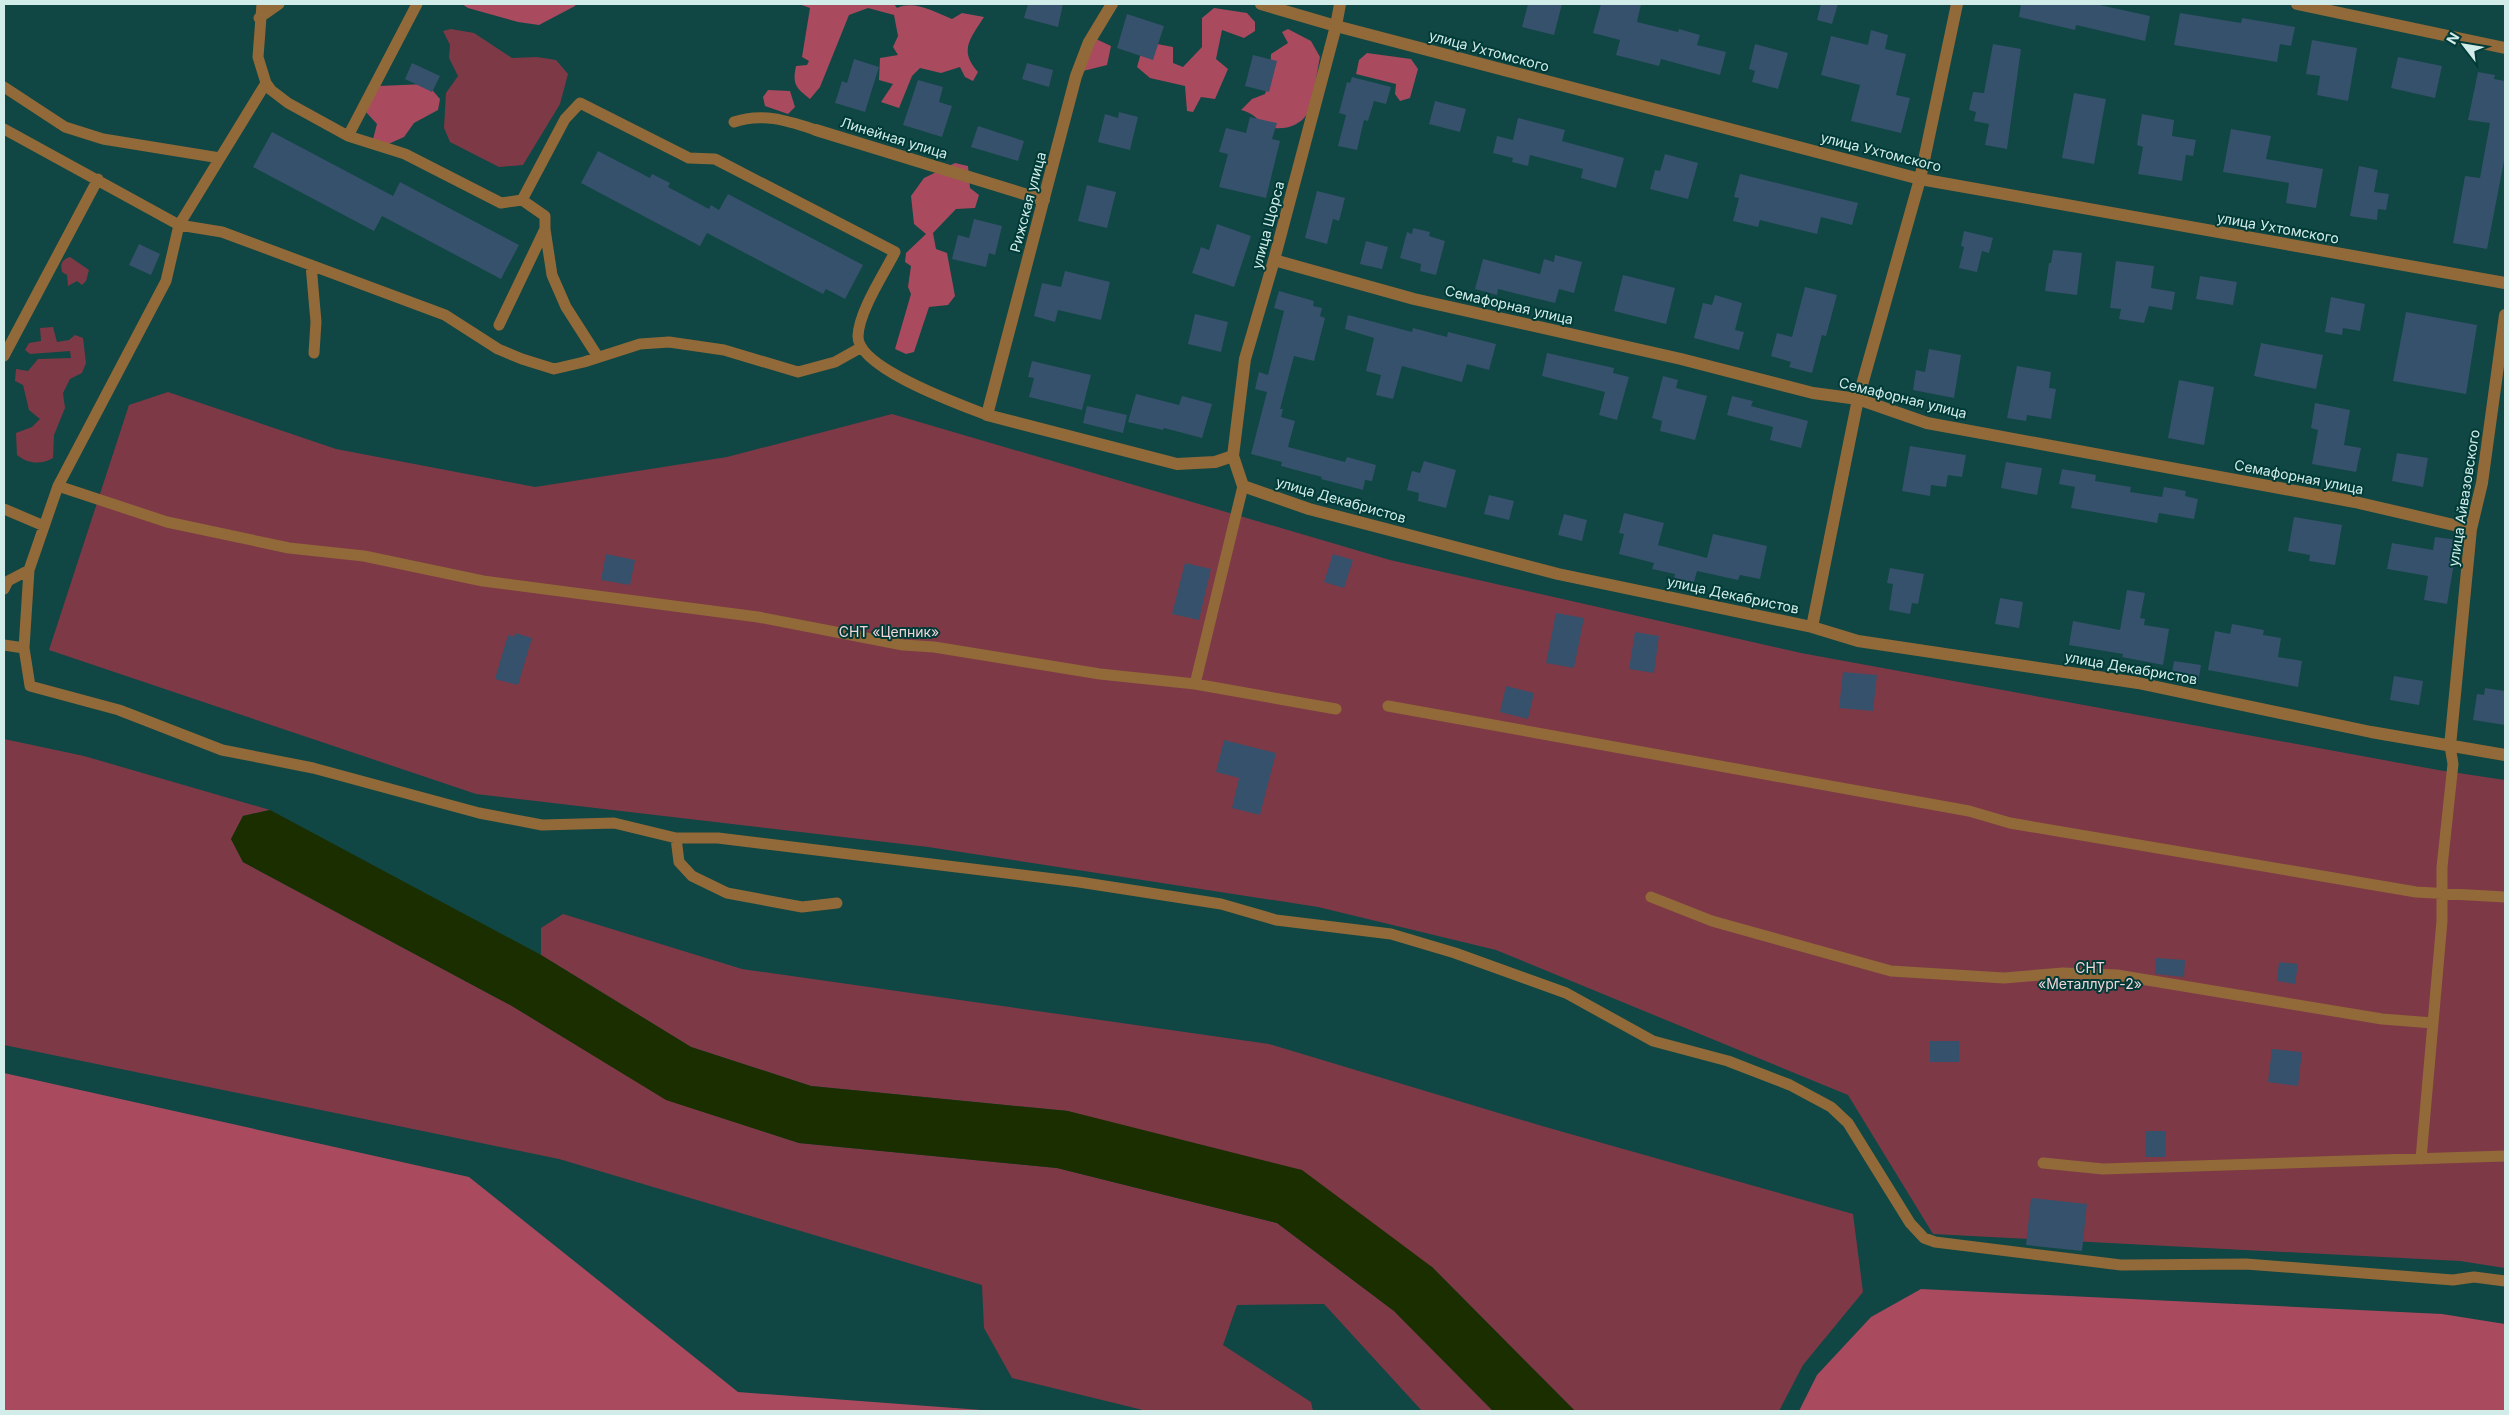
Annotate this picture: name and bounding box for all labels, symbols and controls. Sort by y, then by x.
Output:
north arrow [2439,20,2489,70]
street label: улица Ухтомского [1427,26,1551,75]
text: N [2442,29,2462,47]
street label: Линейная улица [839,113,950,162]
street label: улица Ухтомского [1819,128,1943,175]
street label: Рижская улица [1006,150,1049,254]
street label: улица Щорса [1248,179,1287,271]
street label: улица Ухтомского [2216,208,2341,247]
street label: Семафорная улица [1443,281,1575,328]
street label: Семафорная улица [1837,373,1969,422]
street label: улица Айвазовского [2444,428,2483,568]
street label: Семафорная улица [2233,456,2365,497]
street label: улица Декабристов [1274,473,1408,526]
street label: улица Декабристов [1666,572,1801,617]
park label: СНТ «Цепник» [839,623,939,640]
street label: улица Декабристов [2063,647,2199,688]
park label: СНТ «Металлург-2» [2038,959,2142,992]

